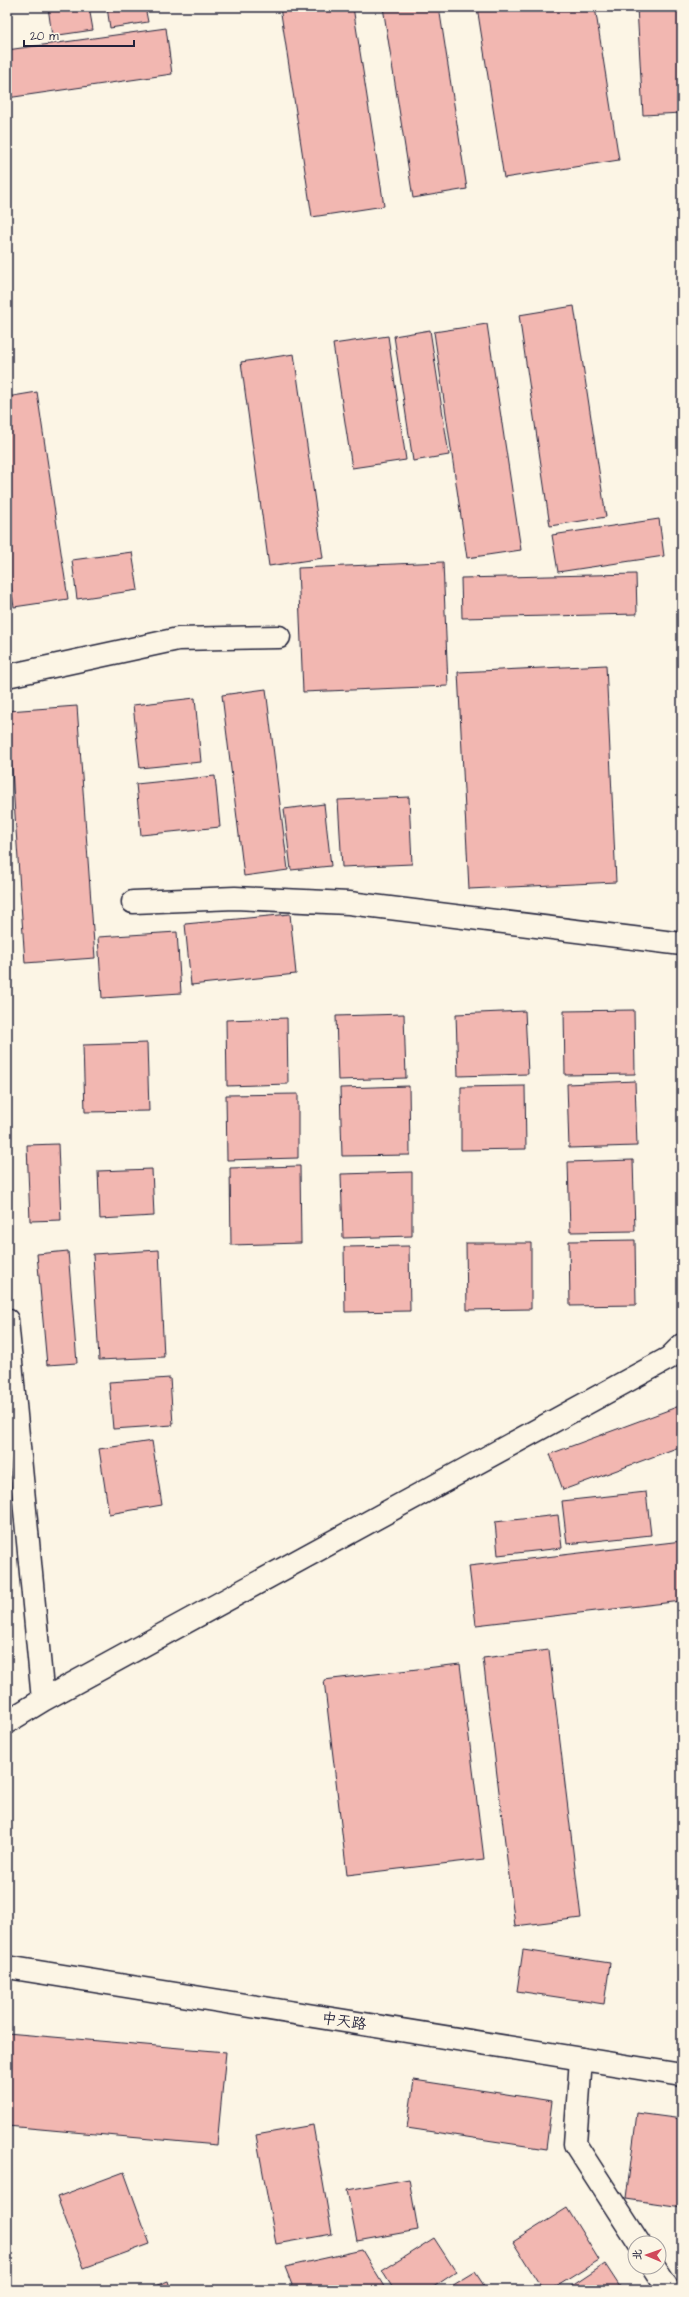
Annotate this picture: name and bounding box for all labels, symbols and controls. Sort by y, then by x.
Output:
scale bar [24,22,134,48]
text: 20 m [30,28,59,45]
street label: 中天路 [320,2008,368,2035]
north arrow [627,2235,667,2275]
text: 北 [630,2249,645,2260]

